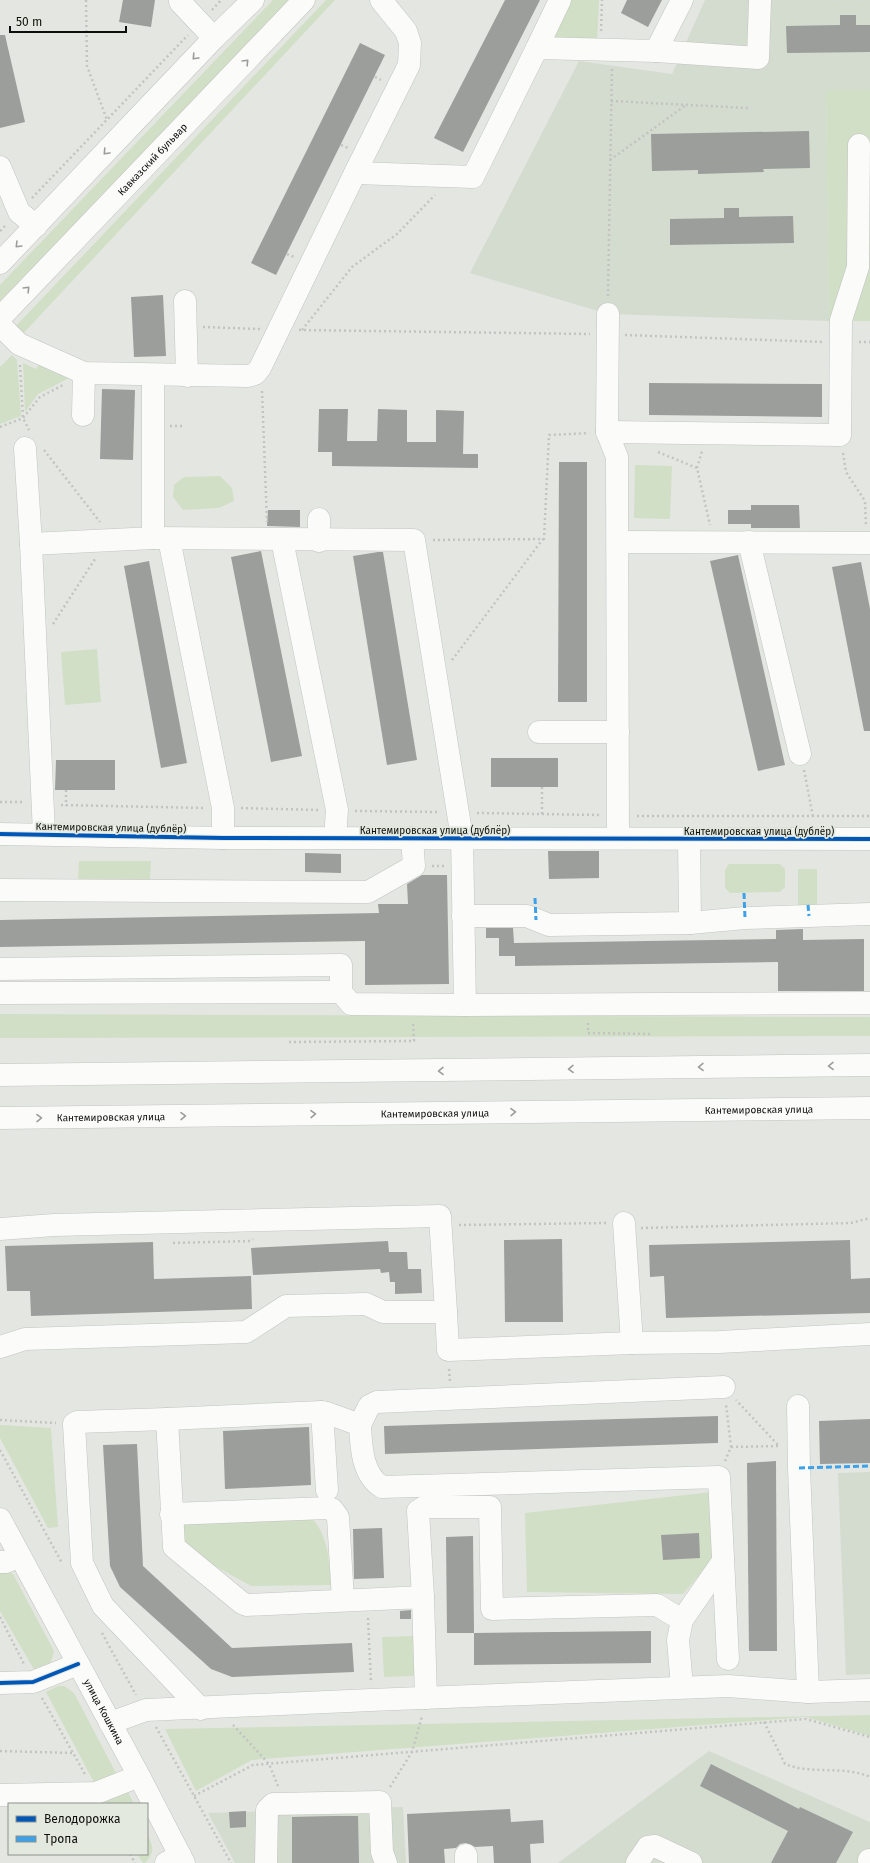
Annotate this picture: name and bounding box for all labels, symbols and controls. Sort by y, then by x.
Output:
scale bar [10,8,126,34]
text: 50 m [16,15,42,29]
one-way arrow [193,52,200,60]
one-way arrow [241,59,249,67]
street label: Кавказский бульвар [115,121,190,198]
one-way arrow [103,147,111,155]
one-way arrow [15,240,23,248]
one-way arrow [22,287,29,294]
street label: Кантемировская улица (дублёр) [36,820,186,835]
street label: Кантемировская улица (дублёр) [360,824,510,837]
street label: Кантемировская улица (дублёр) [684,825,834,838]
one-way arrow [828,1062,834,1070]
one-way arrow [698,1063,704,1071]
one-way arrow [568,1065,574,1073]
one-way arrow [438,1066,444,1075]
street label: Кантемировская улица [705,1104,813,1117]
street label: Кантемировская улица [381,1107,489,1121]
one-way arrow [510,1108,516,1116]
one-way arrow [310,1110,316,1118]
street label: Кантемировская улица [57,1111,165,1124]
one-way arrow [180,1112,186,1120]
one-way arrow [36,1113,42,1122]
street label: улица Кошкина [81,1677,126,1747]
legend [8,1803,148,1855]
text: Велодорожка [44,1812,120,1826]
text: Тропа [44,1832,78,1846]

